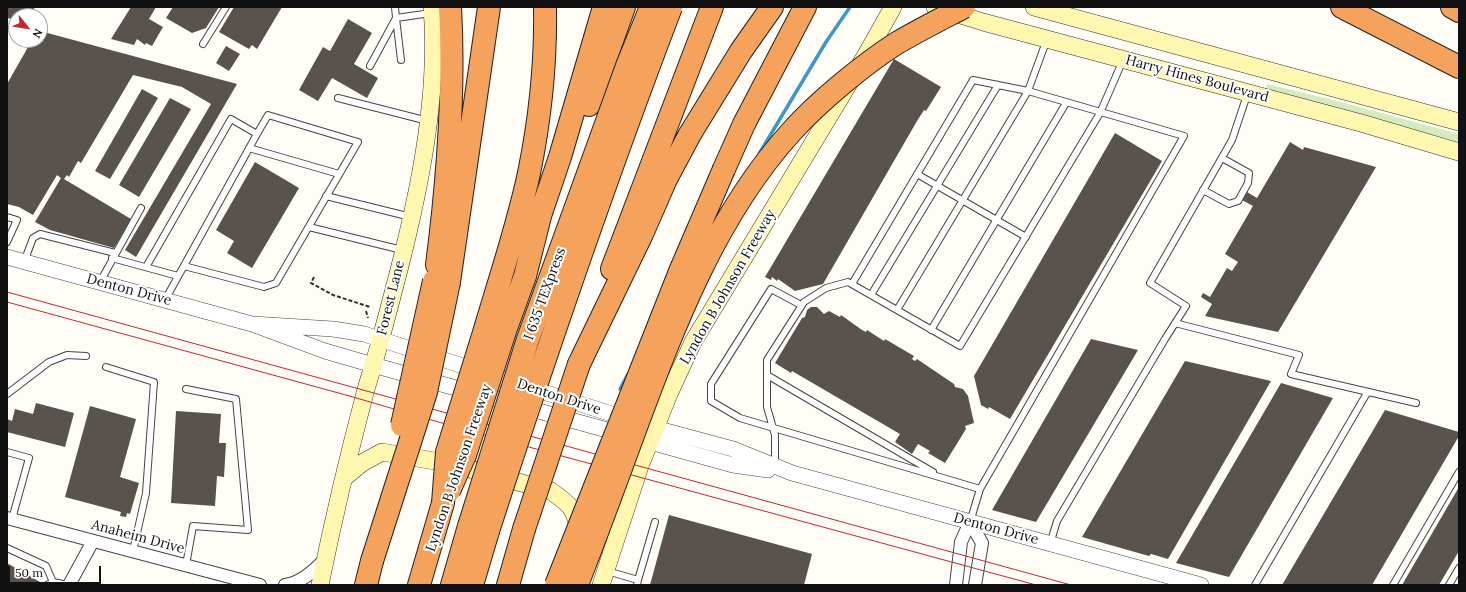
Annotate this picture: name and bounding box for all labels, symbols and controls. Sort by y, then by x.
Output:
north arrow [8,8,48,48]
text: N [29,26,46,41]
street label: Harry Hines Boulevard [1124,52,1270,106]
street label: Lyndon B Johnson Freeway [677,207,779,367]
street label: I 635 TEXpress [520,245,570,343]
street label: Forest Lane [374,259,408,337]
street label: Denton Drive [85,271,173,309]
street label: Denton Drive [515,376,603,418]
street label: Lyndon B Johnson Freeway [422,382,496,554]
street label: Denton Drive [952,510,1040,548]
street label: Anaheim Drive [90,517,186,557]
scale bar [10,558,103,584]
text: 50 m [15,565,43,580]

